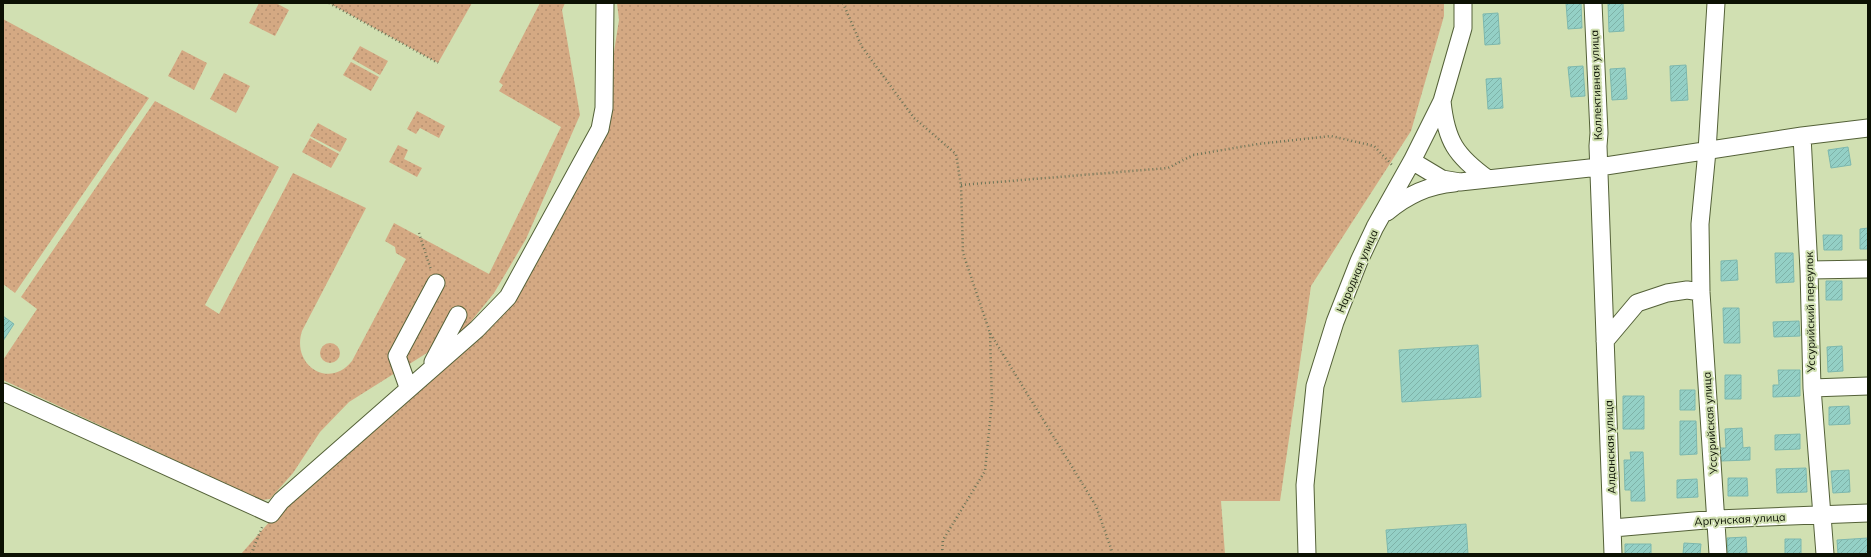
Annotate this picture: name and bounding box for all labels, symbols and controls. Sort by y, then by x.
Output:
street label: Коллективная улица [1587,30,1605,140]
street label: Народная улица [1333,227,1381,315]
street label: Уссурийский переулок [1802,251,1818,373]
street label: Уссурийская улица [1699,371,1721,476]
street label: Алданская улица [1601,400,1619,494]
street label: Аргунская улица [1694,510,1786,528]

